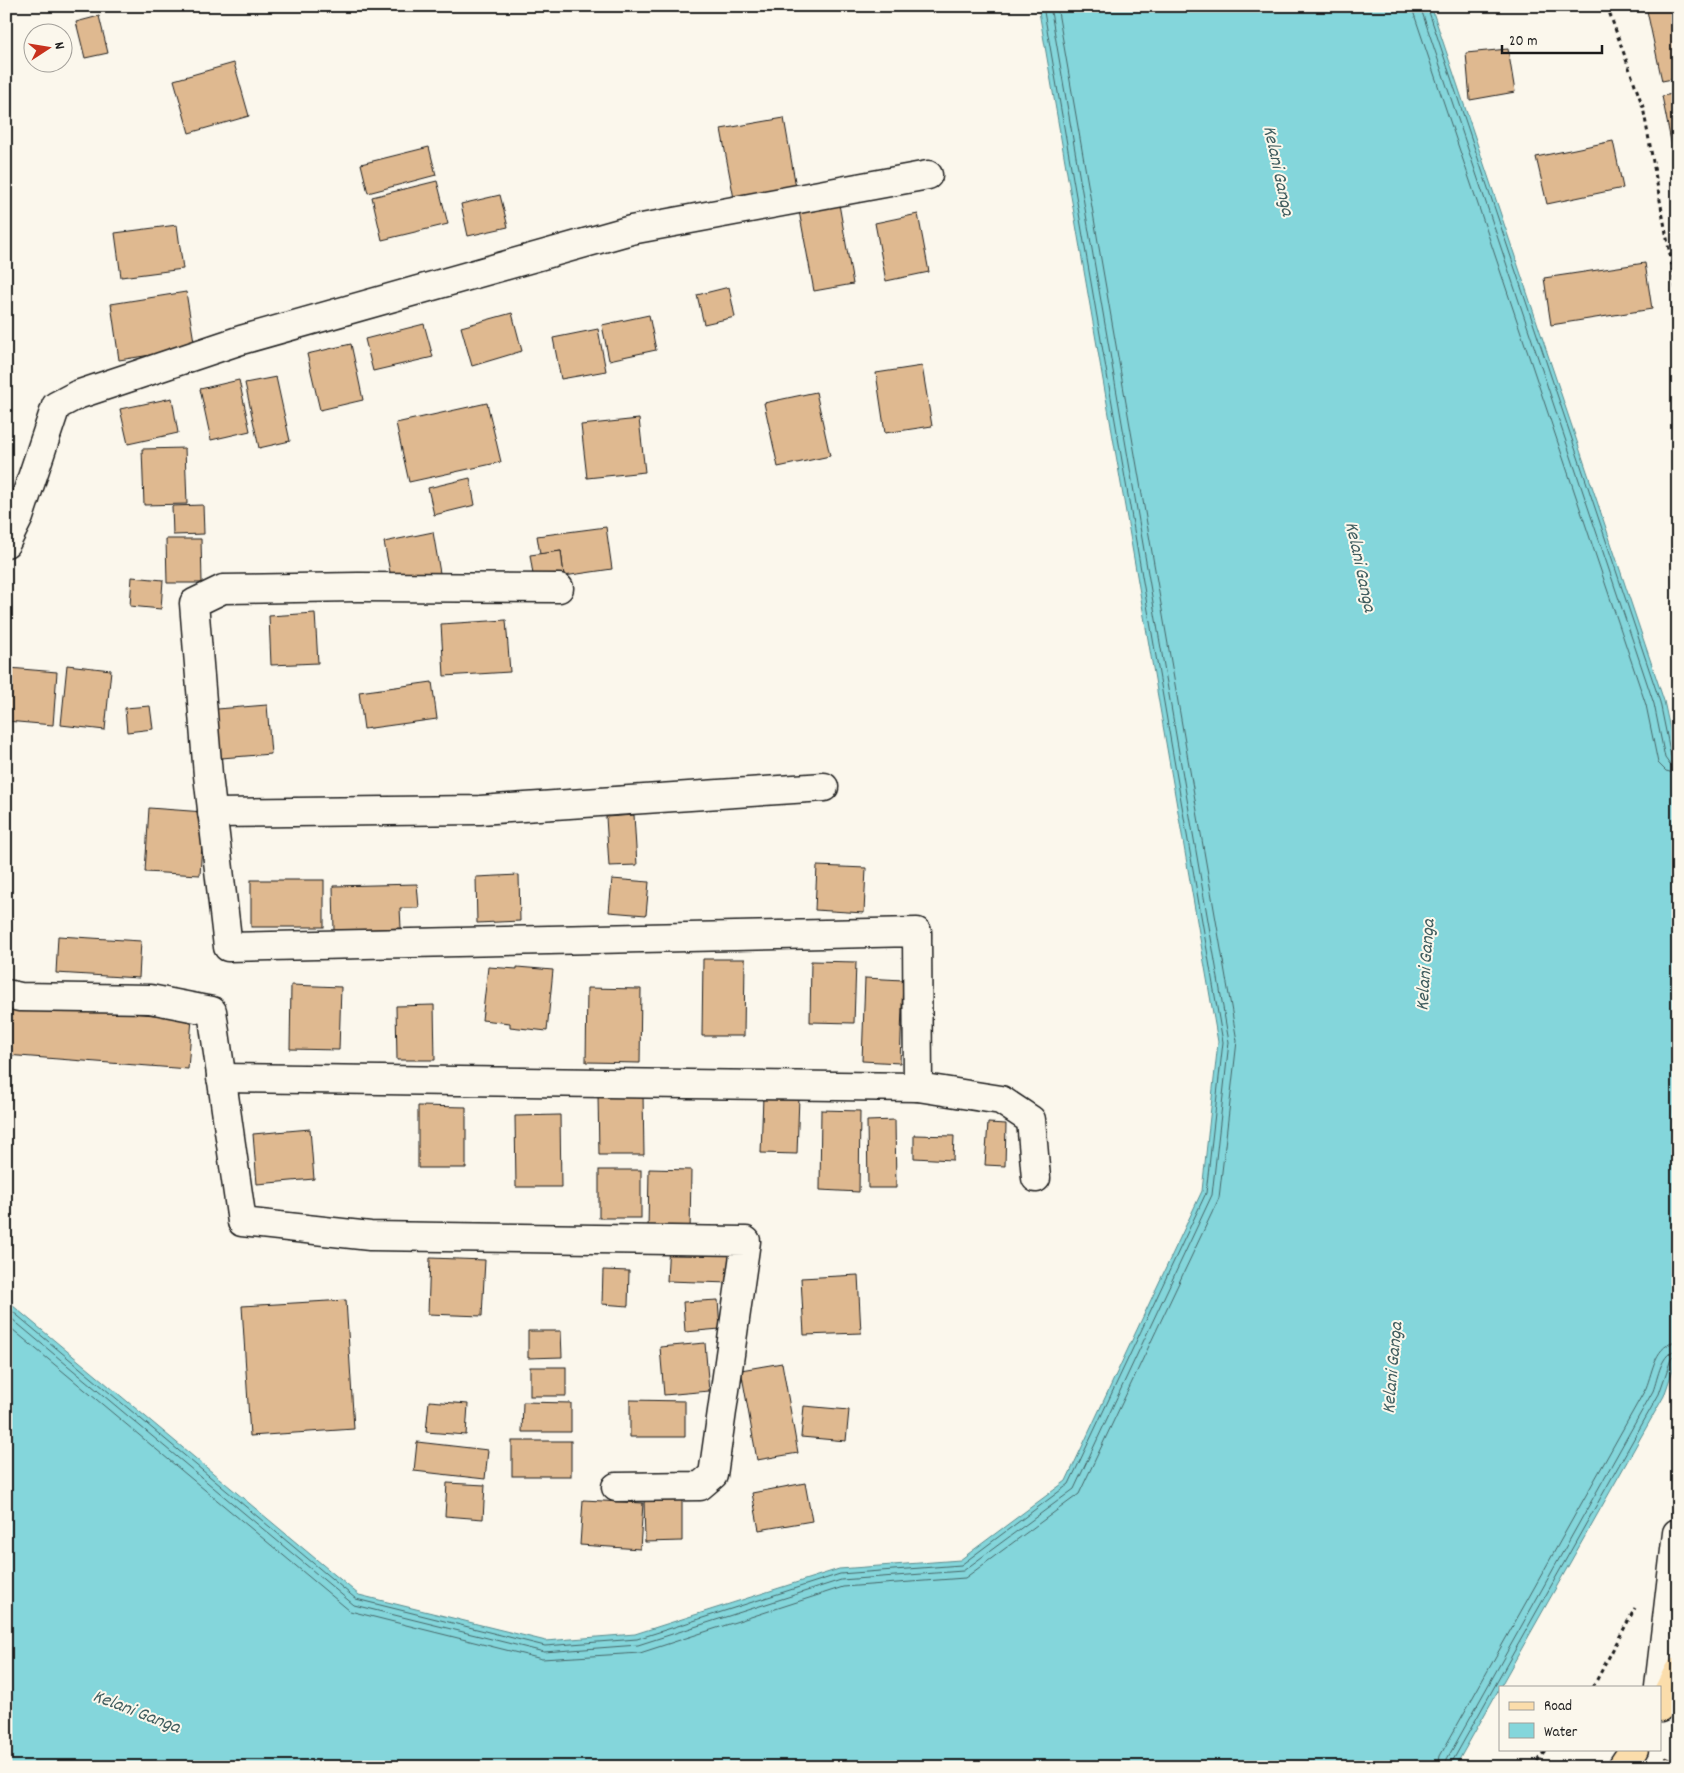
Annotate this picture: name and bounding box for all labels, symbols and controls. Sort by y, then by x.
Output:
north arrow [22,22,72,72]
scale bar [1502,22,1602,54]
text: 20 m [1509,31,1537,53]
text: N [48,40,69,51]
water label: Kelani Ganga [1254,123,1300,220]
water label: Kelani Ganga [1336,519,1382,616]
water label: Kelani Ganga [1410,917,1444,1012]
water label: Kelani Ganga [1377,1320,1412,1415]
water label: Kelani Ganga [88,1684,185,1742]
legend [1499,1686,1662,1750]
text: Road [1544,1696,1572,1718]
text: Water [1544,1722,1578,1744]

